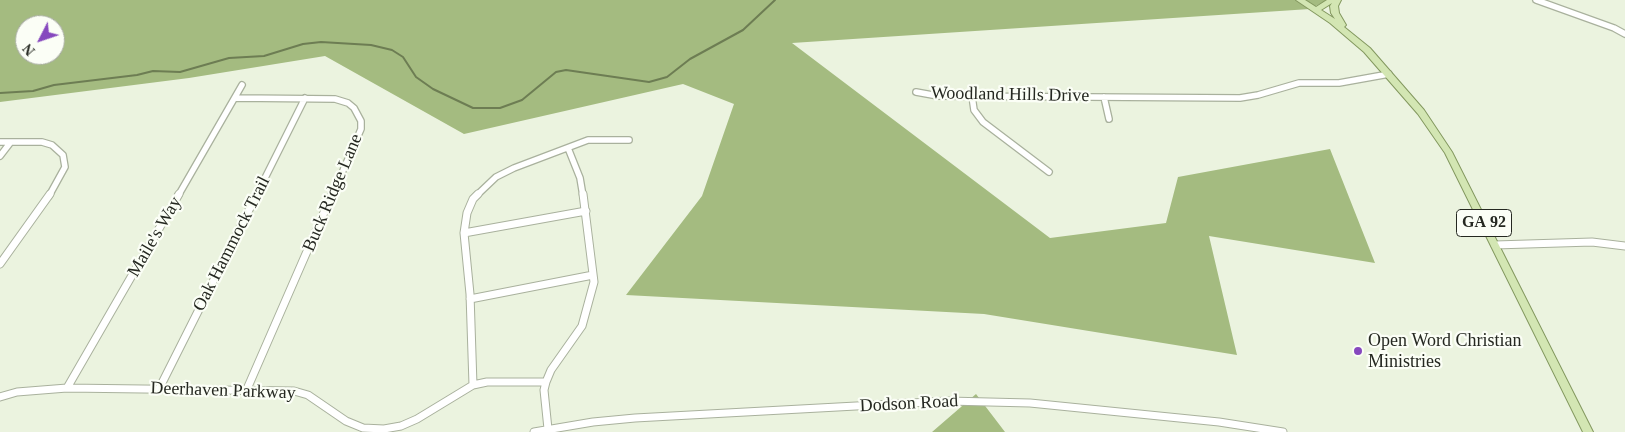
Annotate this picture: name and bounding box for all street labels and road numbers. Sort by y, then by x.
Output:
street label: Woodland Hills Drive [931,83,1089,107]
street label: Buck Ridge Lane [298,131,368,255]
street label: Oak Hammock Trail [189,173,275,315]
street label: Maile's Way [123,193,187,281]
road number: GA 92 [1456,210,1512,237]
street label: Deerhaven Parkway [150,378,296,404]
street label: Dodson Road [859,391,959,417]

